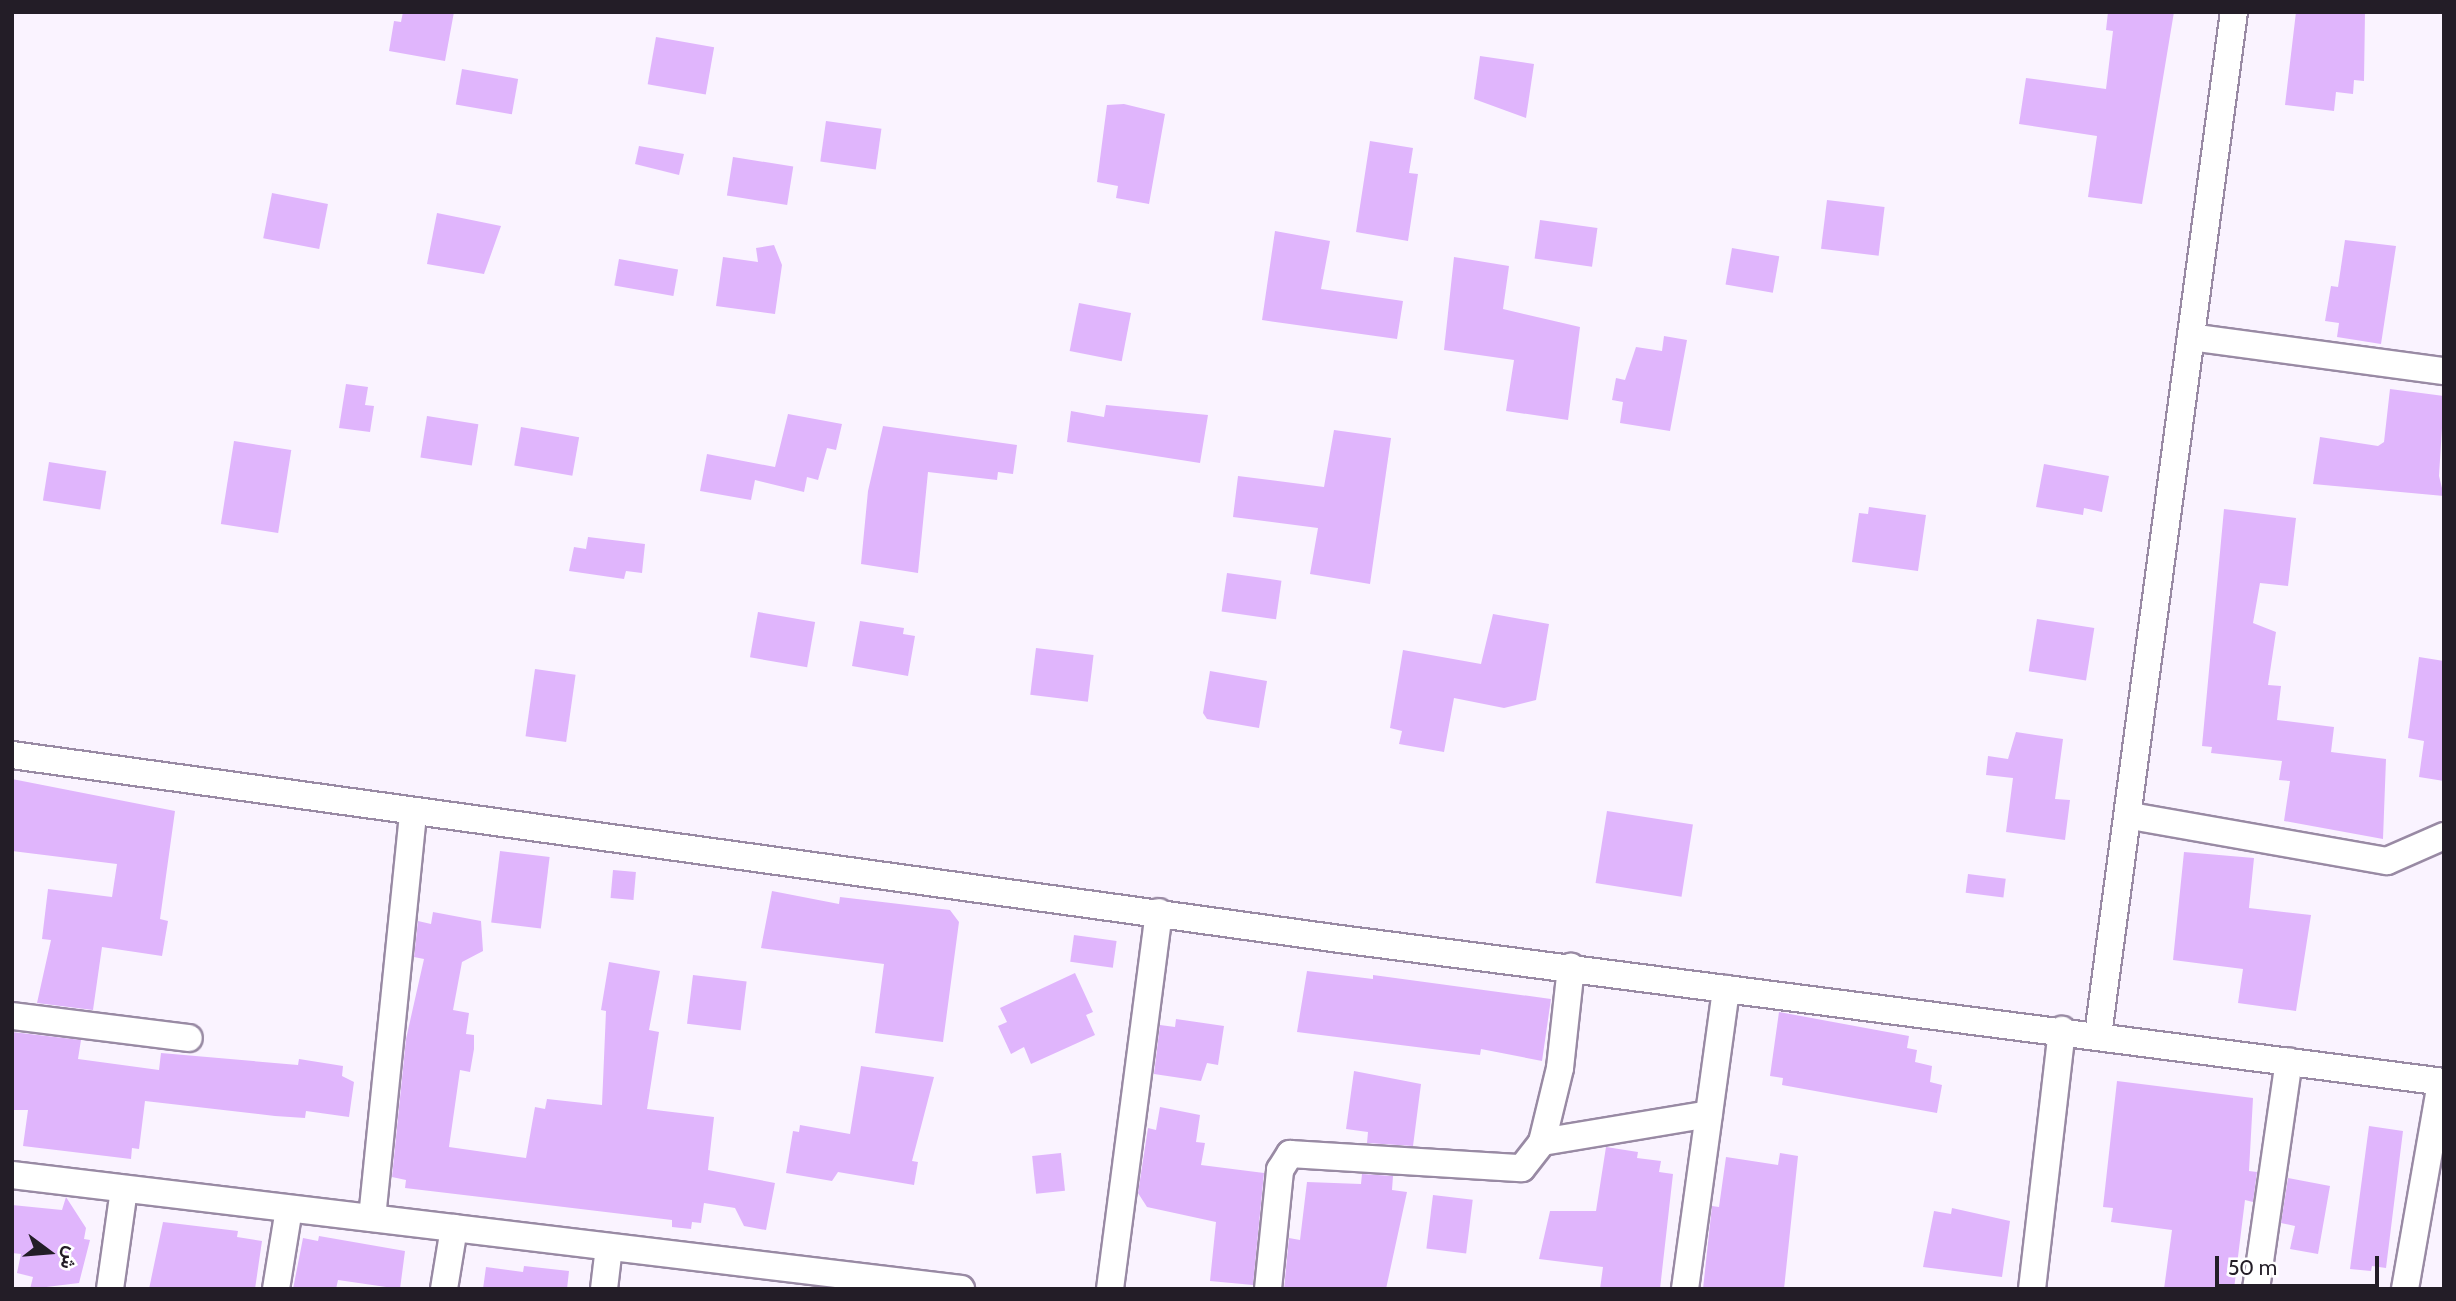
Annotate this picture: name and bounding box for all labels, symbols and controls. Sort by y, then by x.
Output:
north arrow [14,1217,84,1287]
scale bar [2218,1242,2382,1286]
text: ش [55,1244,84,1272]
text: 50 m [2228,1255,2277,1280]

